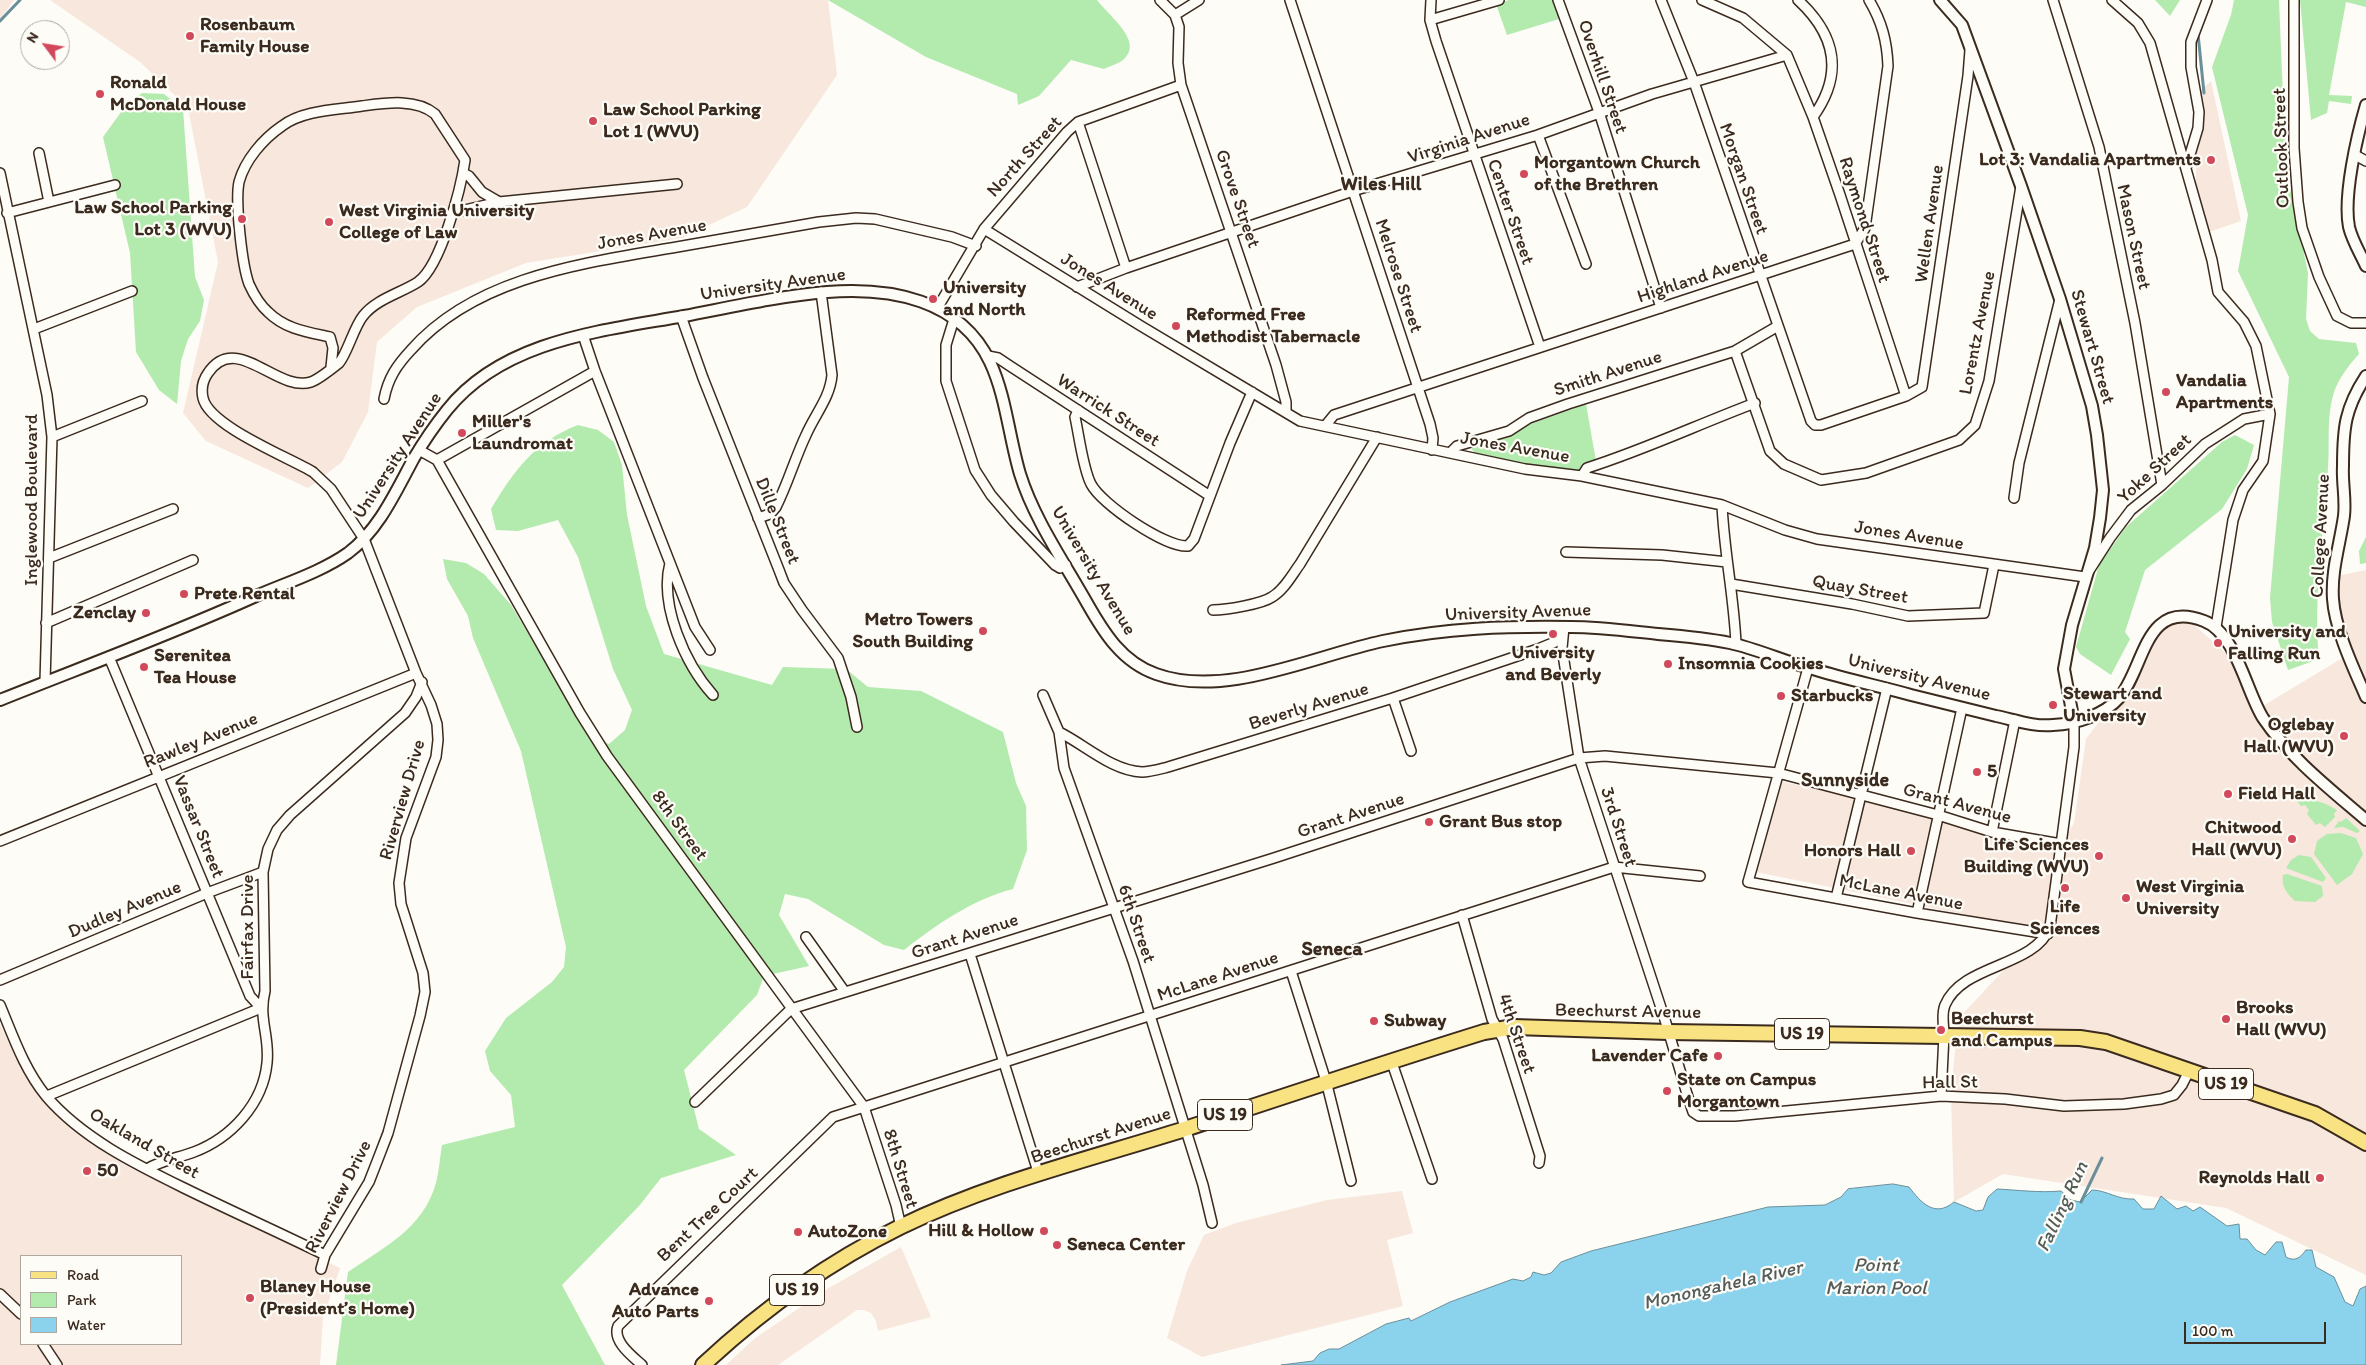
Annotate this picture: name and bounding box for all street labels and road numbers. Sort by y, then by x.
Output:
street label: Overhill Street [1572,17,1632,137]
street label: Outlook Street [2269,87,2295,209]
street label: Virginia Avenue [1405,108,1533,170]
street label: North Street [982,112,1068,202]
street label: Morgan Street [1713,120,1773,238]
street label: Grove Street [1210,147,1264,251]
street label: Raymond Street [1833,154,1895,286]
street label: Center Street [1481,156,1539,268]
street label: Wellen Avenue [1910,164,1950,284]
street label: Mason Street [2111,182,2155,292]
street label: Jones Avenue [596,214,708,256]
street label: Melrose Street [1369,216,1427,336]
street label: Highland Avenue [1634,245,1772,309]
street label: Jones Avenue [1056,248,1162,326]
street label: University Avenue [699,264,847,306]
street label: Lorentz Avenue [1955,269,2001,397]
street label: Stewart Street [2065,287,2119,407]
street label: Smith Avenue [1551,346,1665,402]
street label: Warrick Street [1052,369,1164,453]
street label: University Avenue [349,388,447,524]
street label: Inglewood Boulevard [21,414,43,586]
street label: Jones Avenue [1459,427,1571,469]
street label: Yoke Street [2113,429,2197,509]
street label: College Avenue [2306,473,2336,599]
street label: Dille Street [749,474,805,568]
street label: University Avenue [1045,502,1141,640]
street label: Jones Avenue [1853,516,1965,556]
street label: Quay Street [1810,570,1910,610]
street label: University Avenue [1444,599,1592,627]
street label: University Avenue [1845,649,1993,707]
street label: Beverly Avenue [1246,678,1372,736]
street label: Rawley Avenue [140,708,262,774]
street label: Riverview Drive [375,737,431,863]
street label: Vassar Street [167,772,229,882]
street label: Grant Avenue [1900,779,2014,829]
street label: 3rd Street [1594,784,1642,870]
street label: 8th Street [646,786,712,866]
street label: Grant Avenue [1294,788,1408,844]
street label: McLane Avenue [1837,870,1965,916]
street label: Fairfax Drive [237,875,259,979]
street label: Dudley Avenue [65,876,185,944]
street label: 6th Street [1112,882,1160,966]
street label: Grant Avenue [908,909,1022,965]
street label: McLane Avenue [1154,947,1282,1007]
street label: 4th Street [1492,991,1540,1077]
street label: Beechurst Avenue [1555,999,1701,1025]
road number: US 19 [1774,1019,1830,1050]
road number: US 19 [2198,1068,2254,1100]
street label: Hall St [1922,1071,1978,1095]
road number: US 19 [1198,1100,1252,1130]
street label: Oakland Street [85,1103,203,1185]
street label: Beechurst Avenue [1028,1103,1174,1169]
street label: 8th Street [877,1127,923,1211]
street label: Riverview Drive [301,1137,377,1257]
street label: Bent Tree Court [653,1162,763,1268]
road number: US 19 [770,1274,824,1306]

